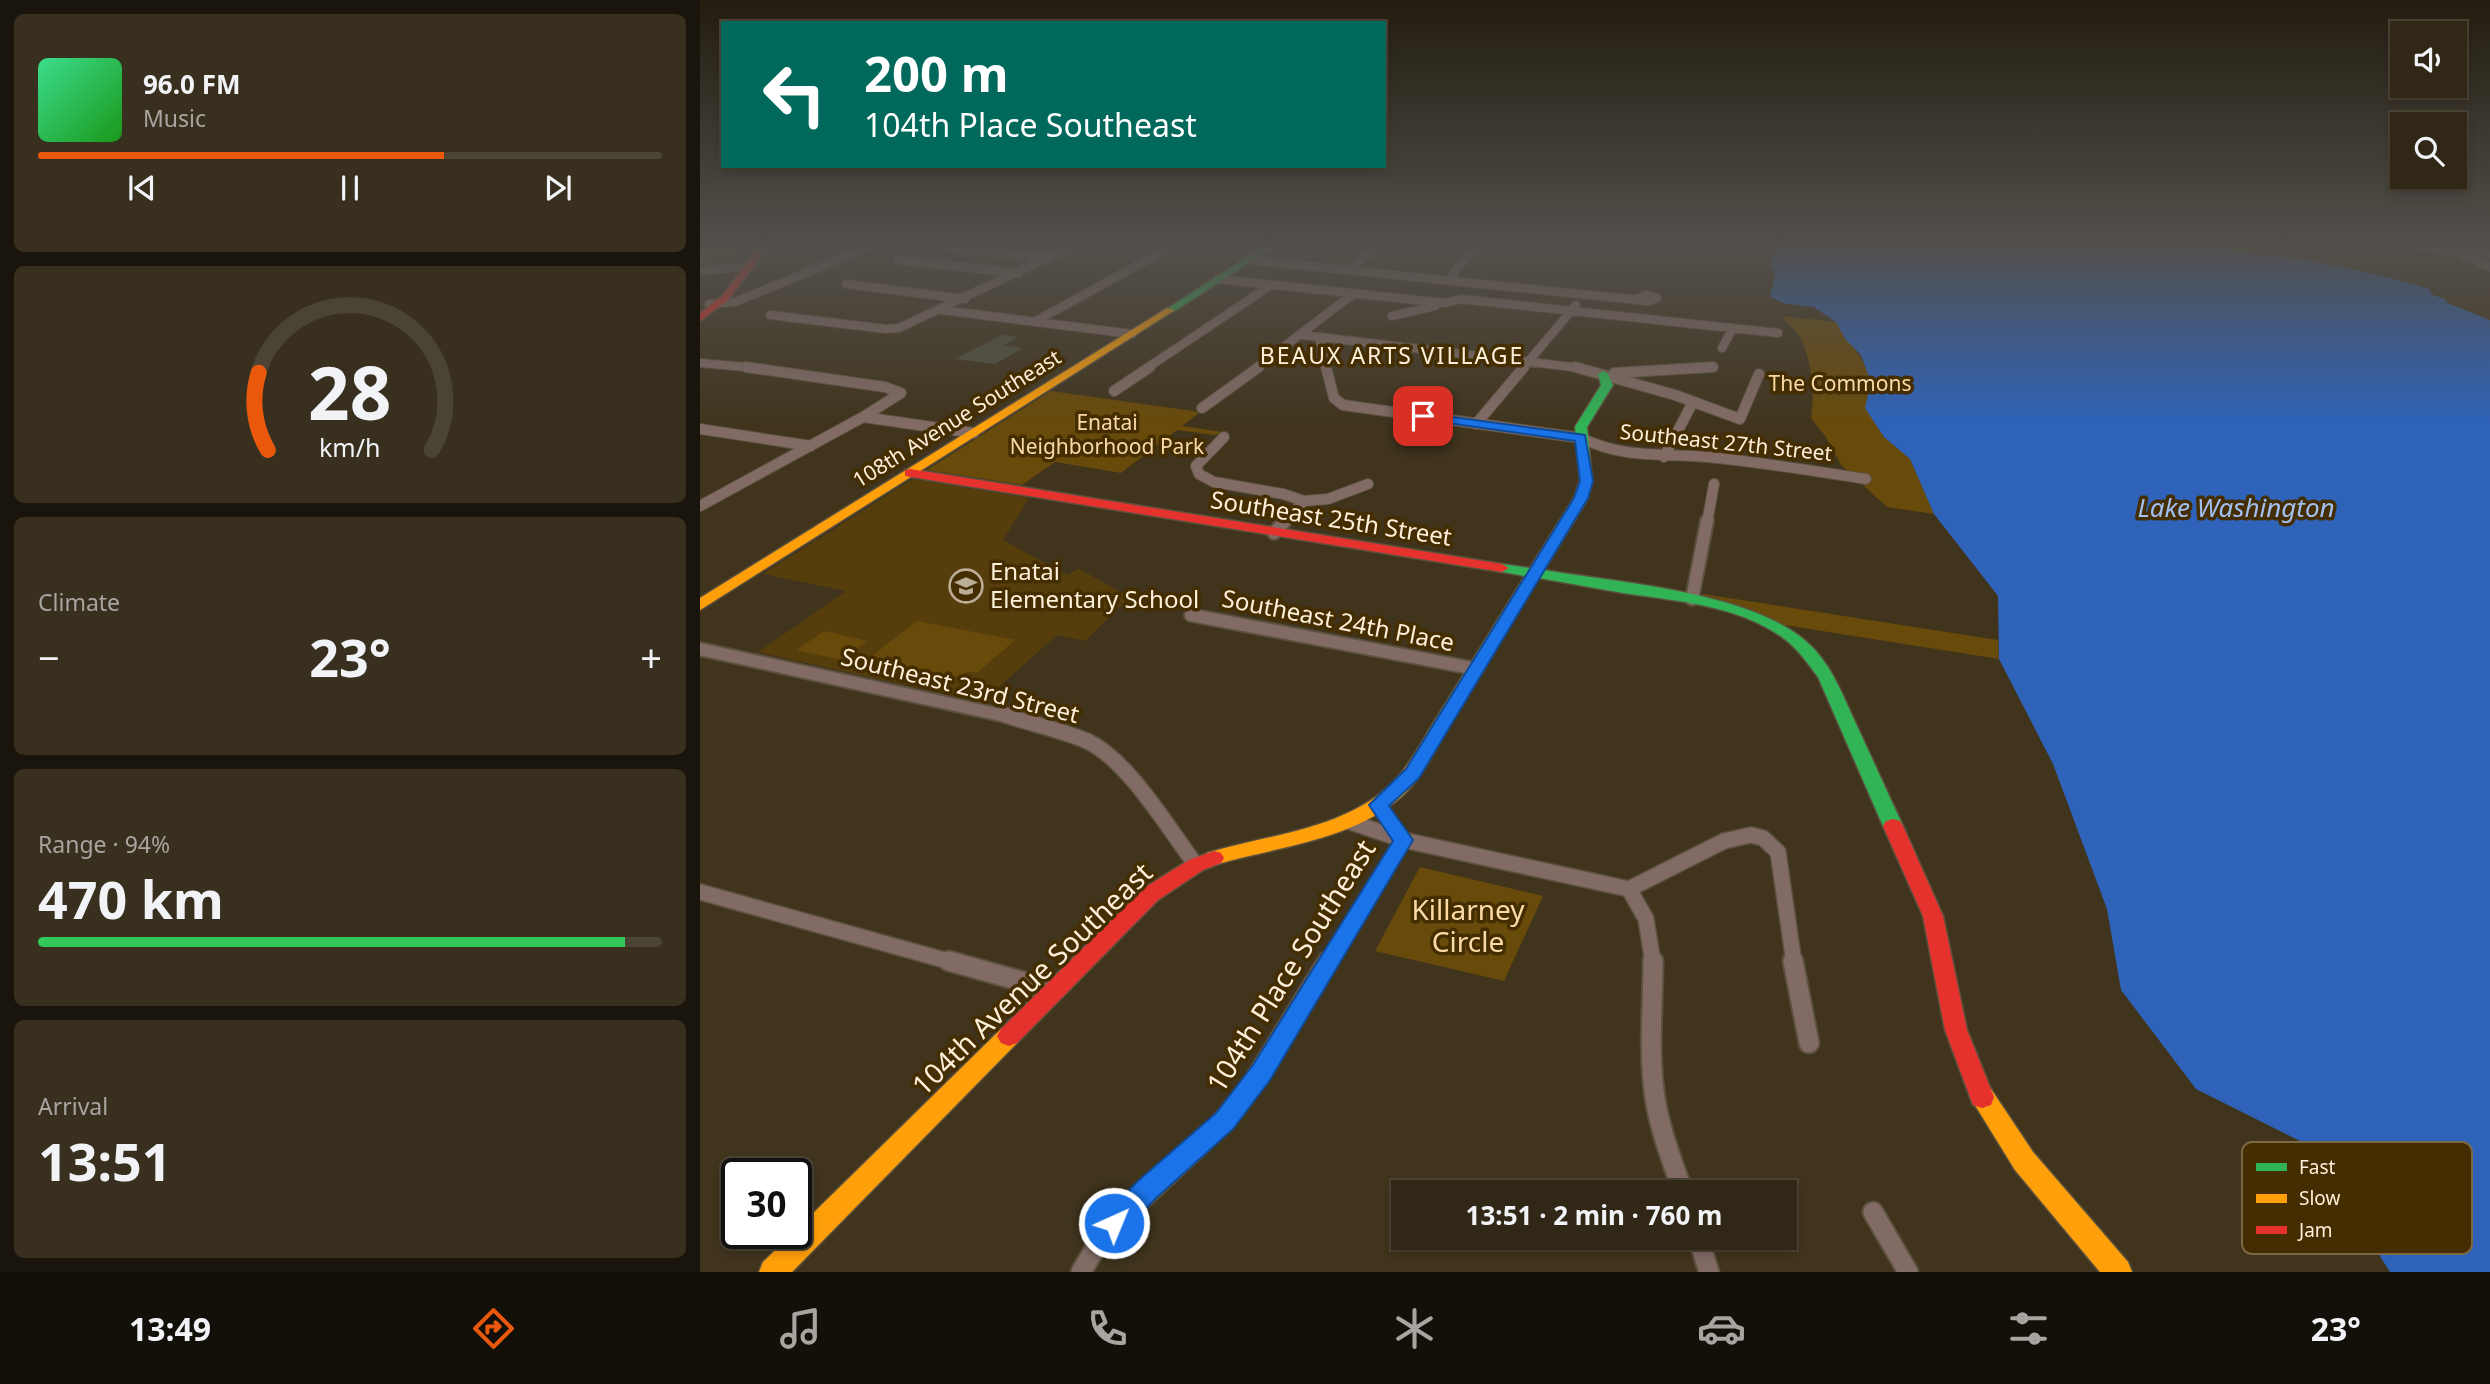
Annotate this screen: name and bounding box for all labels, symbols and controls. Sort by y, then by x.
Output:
map controls [2390,21,2467,189]
button: sound [2390,21,2467,98]
text: 200 m [864,40,1009,106]
icon: left [749,49,840,140]
text: 96.0 FM [143,66,240,102]
text: Music [143,102,206,134]
text: 104th Place Southeast [864,103,1197,146]
button: search [2390,112,2467,189]
icon: previous [123,169,161,207]
icon: pause [331,169,369,207]
icon: next [539,169,577,207]
district label: BEAUX ARTS VILLAGE [1260,339,1524,371]
street label: 108th Avenue Southeast [847,342,1066,494]
text: 28 [308,343,392,442]
park label: The Commons [1769,369,1911,397]
pin [1393,386,1453,446]
icon: arrive [1404,397,1442,435]
park label: Enatai Neighborhood Park [1010,408,1205,460]
street label: Southeast 27th Street [1619,417,1834,467]
text: km/h [319,430,381,464]
street label: Southeast 25th Street [1208,482,1454,553]
water label: Lake Washington [2137,489,2335,525]
place label: Enatai Elementary School [990,554,1199,615]
school or university icon: Enatai Elementary School [947,567,985,605]
street label: Southeast 24th Place [1219,581,1457,658]
text: Climate [38,586,120,618]
text: 23° [309,621,391,692]
text: − [38,631,60,683]
text: + [640,631,662,683]
street label: Southeast 23rd Street [838,639,1083,730]
text: Range · 94% [38,828,170,860]
street label: 104th Place Southeast [1197,832,1383,1099]
street label: 104th Avenue Southeast [903,853,1160,1103]
text: 470 km [38,863,224,934]
park label: Killarney Circle [1411,890,1525,960]
text: Arrival [38,1090,108,1122]
text: 13:51 [38,1125,172,1196]
legend [2242,1142,2472,1254]
text: Fast [2299,1154,2336,1180]
speed limit sign: 30 [721,1158,812,1249]
text: Slow [2299,1185,2340,1211]
position arrow [1077,1186,1151,1260]
text: 13:51 · 2 min · 760 m [1466,1197,1722,1233]
text: Jam [2297,1217,2333,1243]
icon: directions [469,1304,518,1353]
icon: music [776,1304,825,1353]
icon: phone [1083,1304,1132,1353]
icon: climate [1390,1304,1439,1353]
icon: car [1697,1304,1746,1353]
icon: filters [2004,1304,2053,1353]
text: 13:49 [129,1307,211,1350]
text: 23° [2311,1307,2361,1350]

